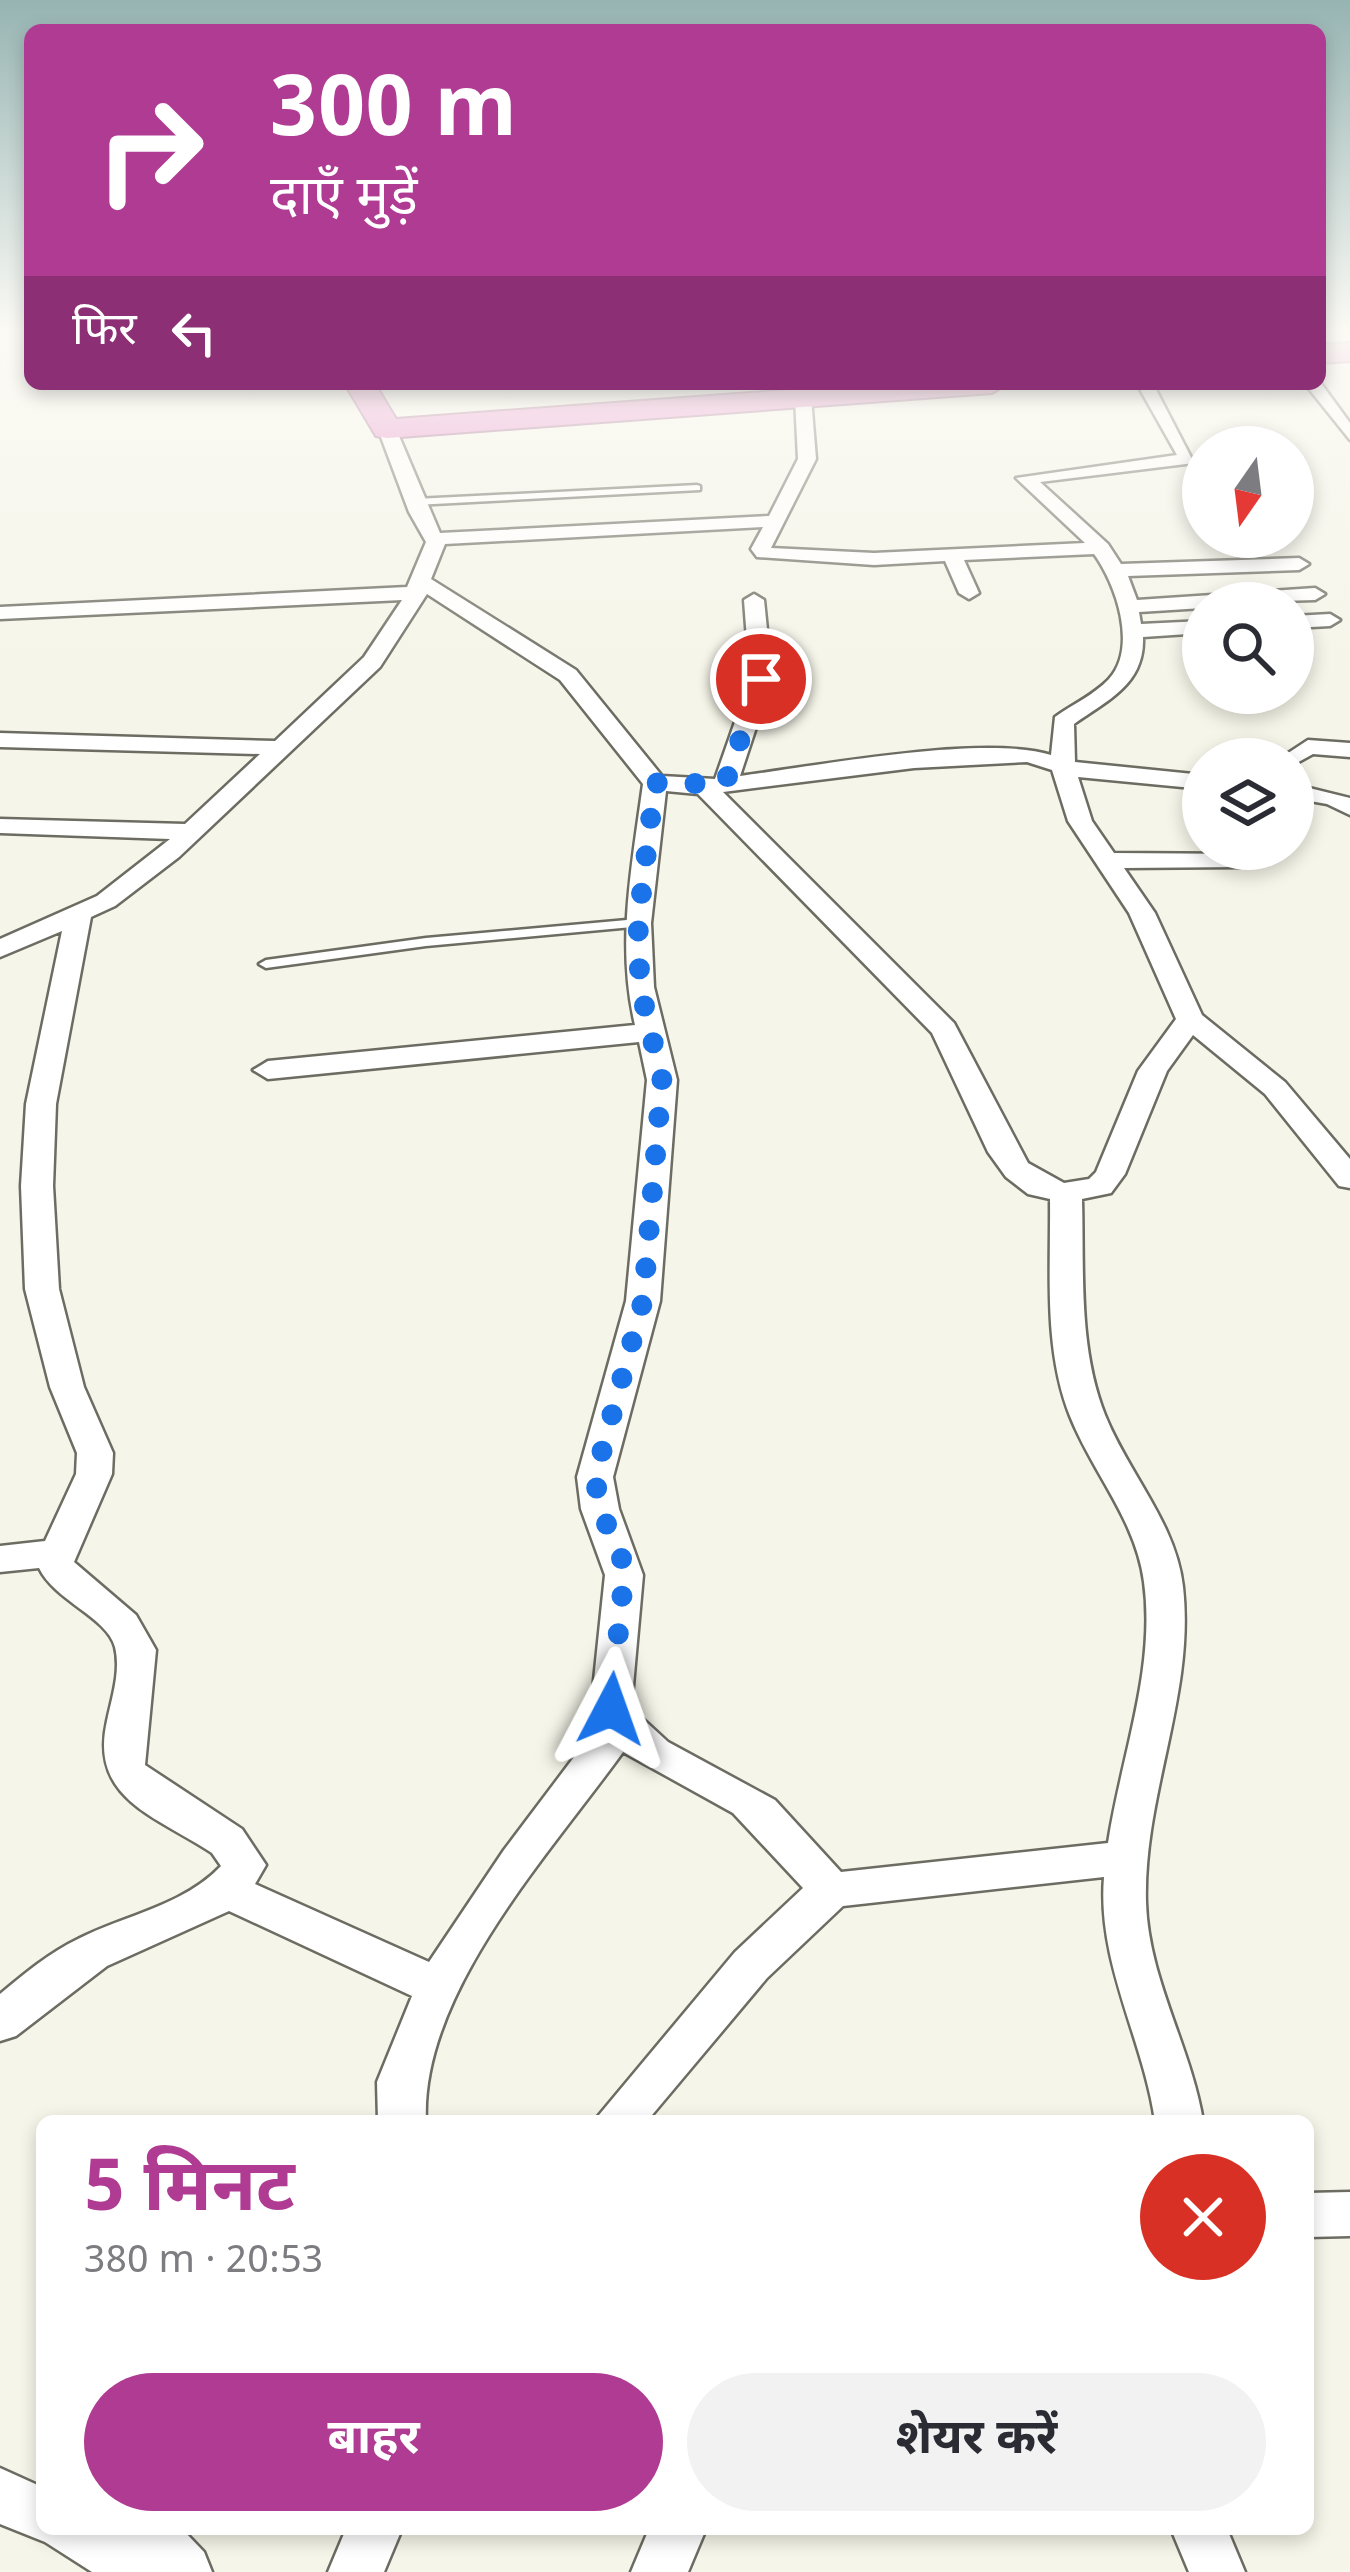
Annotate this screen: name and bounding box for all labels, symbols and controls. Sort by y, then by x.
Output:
text: 300 m [270,60,517,169]
icon: right [72,72,228,228]
text: दाएँ मुड़ें [270,166,418,236]
icon: left [161,300,227,366]
text: फिर [72,304,137,362]
north arrow [1182,426,1314,558]
map controls [1182,426,1314,870]
button: search [1182,582,1314,714]
pin [710,628,812,730]
icon: arrive [728,646,794,712]
button: layers [1182,738,1314,870]
position arrow [548,1646,674,1772]
text: 5 मिनट [84,2145,295,2239]
button: close [1140,2154,1266,2280]
text: 380 m · 20:53 [84,2237,323,2288]
button: बाहर [84,2373,663,2511]
button: शेयर करें [687,2373,1266,2511]

